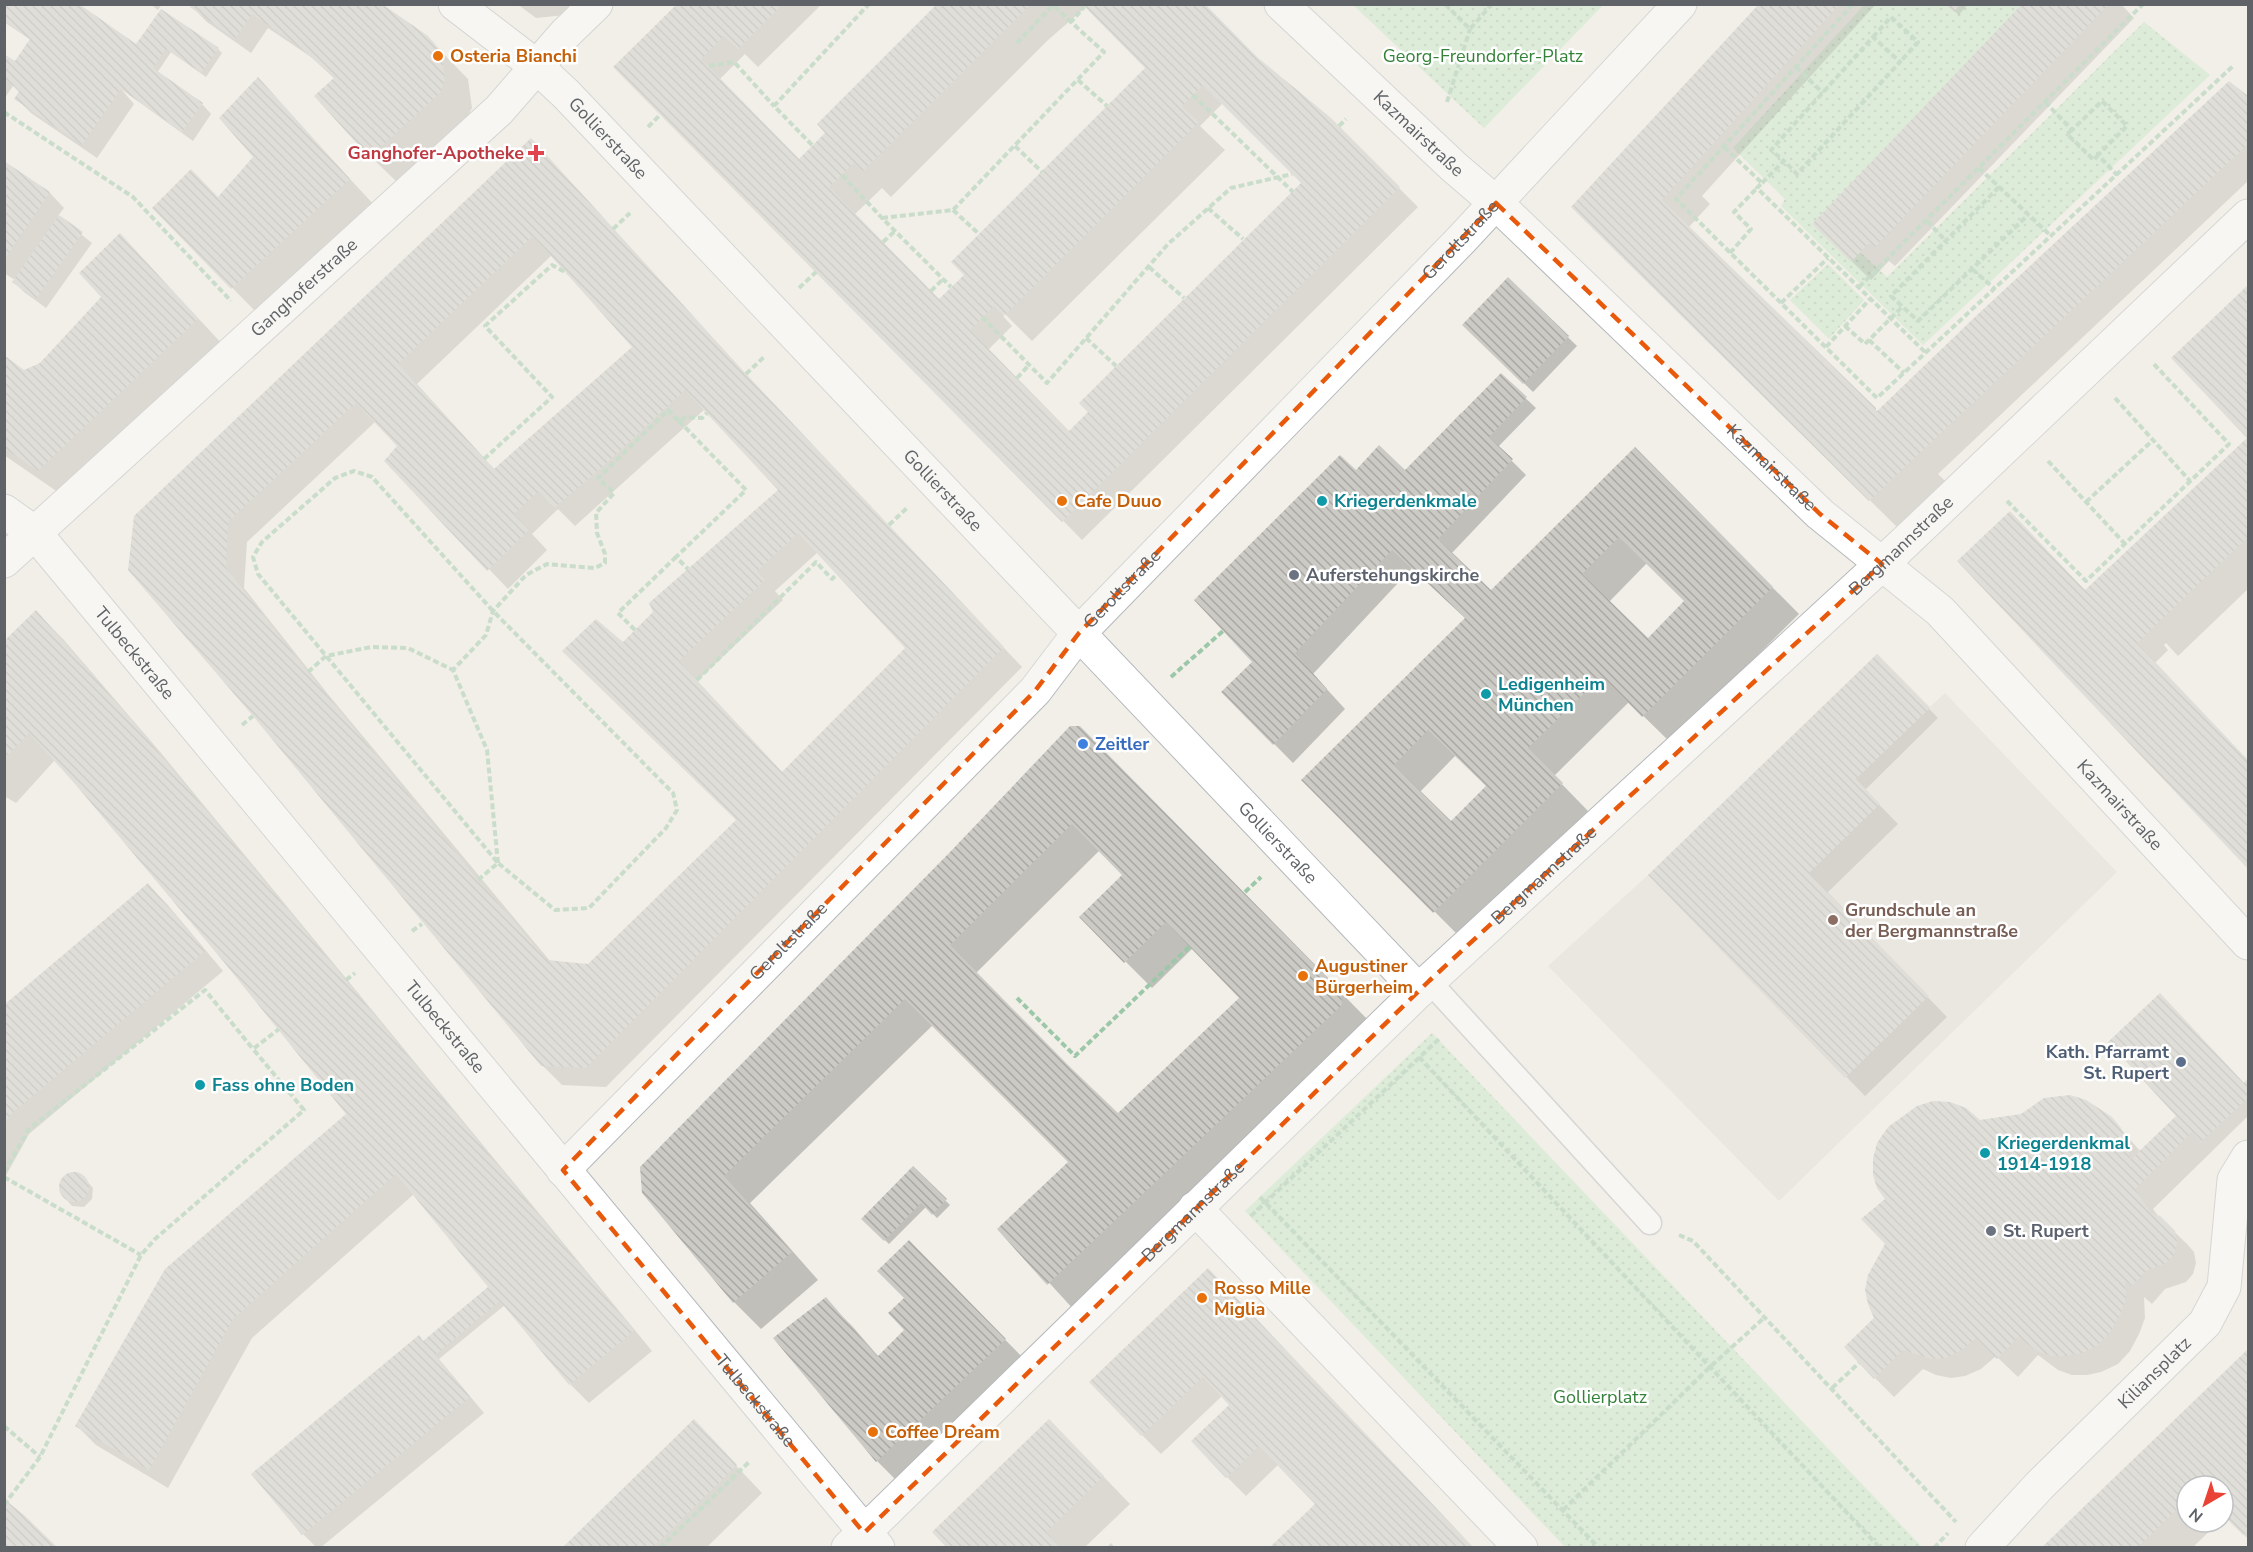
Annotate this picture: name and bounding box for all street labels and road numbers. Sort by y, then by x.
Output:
street label: Kazmairstraße [1368,85,1469,182]
street label: Gollierstraße [563,92,653,185]
street label: Geroltstraße [1417,195,1504,285]
street label: Ganghoferstraße [246,233,363,342]
street label: Kazmairstraße [1721,419,1822,516]
street label: Gollierstraße [898,444,988,537]
street label: Bergmannstraße [1843,490,1959,601]
street label: Geroltstraße [1078,544,1166,634]
street label: Tulbeckstraße [89,602,180,704]
street label: Kazmairstraße [2072,754,2168,856]
street label: Gollierstraße [1233,796,1323,889]
street label: Bergmannstraße [1486,820,1602,930]
street label: Geroltstraße [744,897,833,986]
street label: Tulbeckstraße [400,975,491,1078]
street label: Bergmannstraße [1136,1155,1250,1267]
street label: Kiliansplatz [2113,1331,2196,1414]
street label: Tulbeckstraße [710,1349,801,1452]

